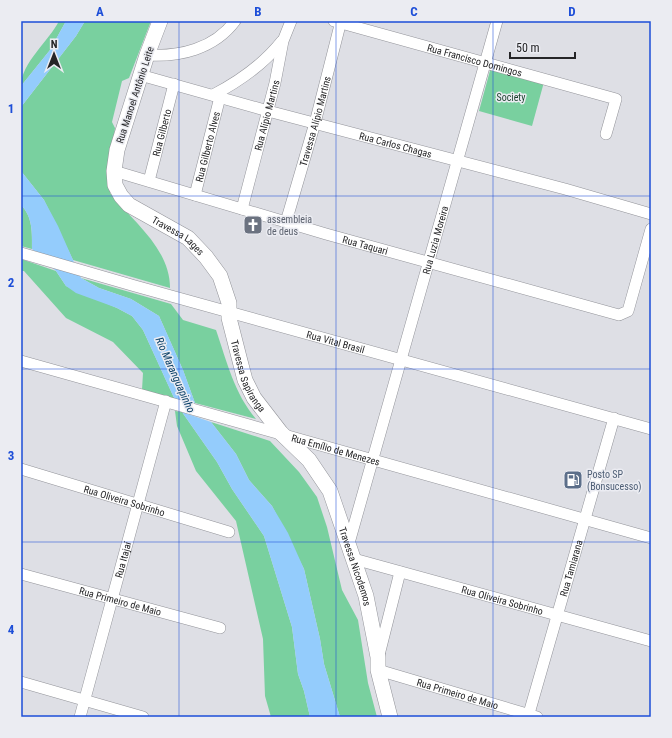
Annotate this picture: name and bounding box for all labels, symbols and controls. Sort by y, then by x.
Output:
text: A [96,4,104,19]
text: B [254,4,262,19]
text: C [410,4,418,19]
text: D [568,4,576,19]
north arrow [34,34,74,74]
scale bar [510,34,575,60]
text: N [51,38,58,51]
text: 50 m [516,41,540,55]
street label: Rua Francisco Domingos [426,42,524,78]
street label: Rua Manoel Antônio Leite [114,45,156,145]
street label: Travessa Alípio Martins [297,74,332,167]
street label: Rua Alípio Martins [252,79,281,152]
park label: Society [497,92,525,103]
text: 1 [8,101,14,116]
street label: Rua Gilberto [150,108,173,157]
street label: Rua Gilberto Alves [193,110,222,183]
street label: Rua Carlos Chagas [358,130,434,159]
street label: Rua Luzia Moreira [420,204,450,275]
street label: Travessa Lages [150,214,207,257]
church icon: assembleia de deus [242,214,264,236]
place label: assembleia de deus [267,214,312,237]
street label: Rua Taquari [341,233,389,256]
text: 2 [8,275,15,290]
street label: Rua Vital Brasil [305,328,366,355]
water label: Rio Maranguapinho [153,335,197,415]
street label: Travessa Sapiranga [229,339,268,414]
street label: Rua Emílio de Menezes [290,432,382,467]
text: 3 [8,448,14,463]
fuel station icon: Posto SP (Bonsucesso) [562,469,584,491]
place label: Posto SP (Bonsucesso) [587,469,642,493]
street label: Rua Oliveira Sobrinho [82,483,166,518]
street label: Travessa Nicodemos [337,526,373,607]
street label: Rua Tamiarana [557,538,584,598]
street label: Rua Itajaí [113,540,133,579]
street label: Rua Oliveira Sobrinho [460,583,545,616]
street label: Rua Primeiro de Maio [78,585,163,617]
text: 4 [8,622,15,637]
street label: Rua Primeiro de Maio [415,676,500,711]

